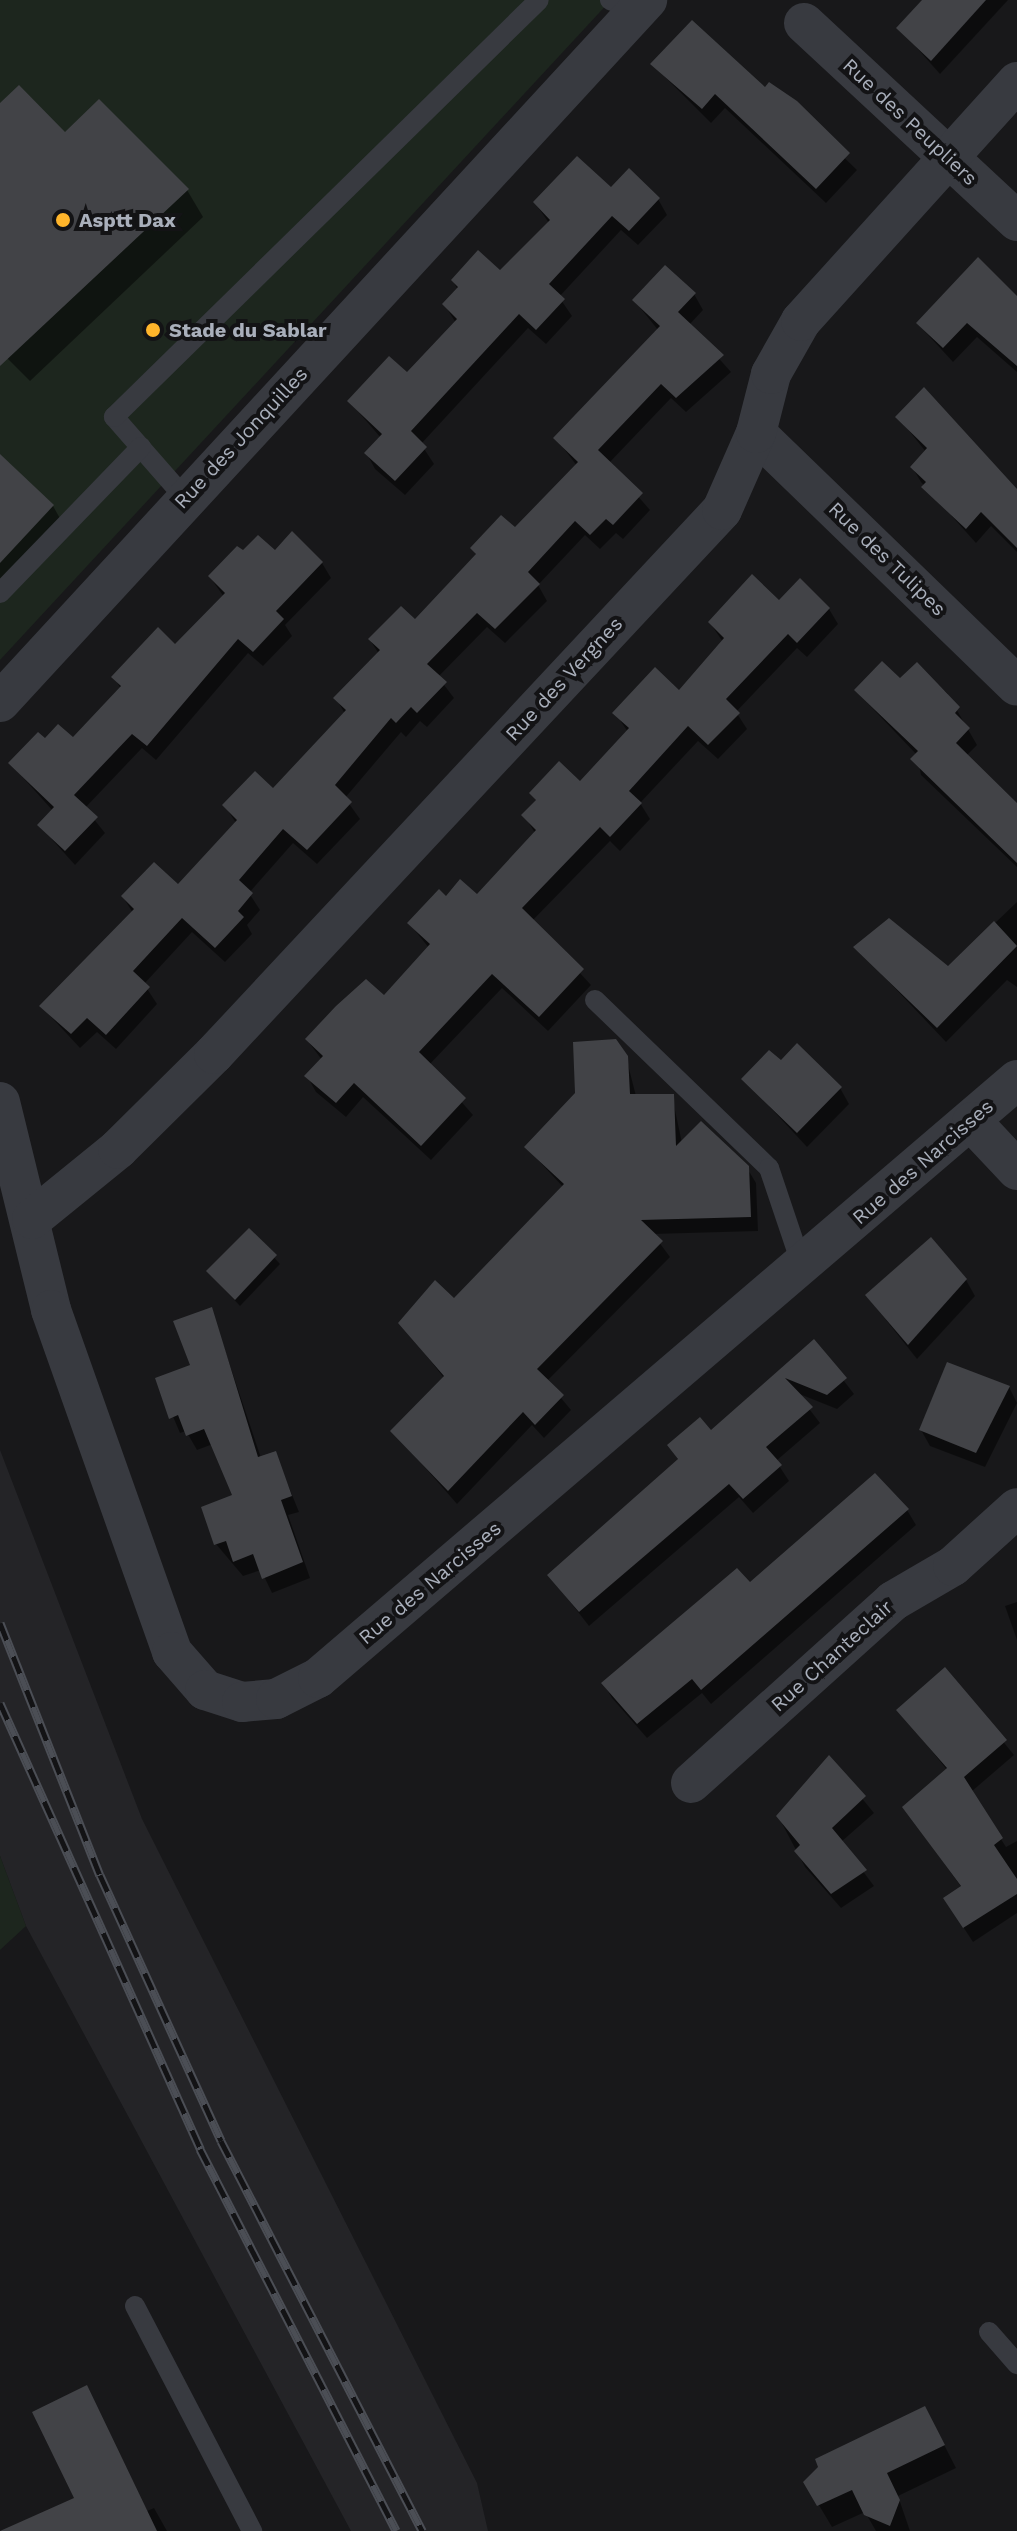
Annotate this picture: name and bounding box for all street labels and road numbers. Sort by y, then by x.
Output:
street label: Rue des Peupliers [838,54,982,190]
street label: Rue des Jonquilles [169,362,313,514]
street label: Rue des Tulipes [823,497,951,621]
street label: Rue des Vergnes [500,612,628,746]
street label: Rue des Narcisses [848,1094,998,1230]
street label: Rue des Narcisses [354,1516,506,1650]
street label: Rue Chanteclair [766,1595,898,1717]

